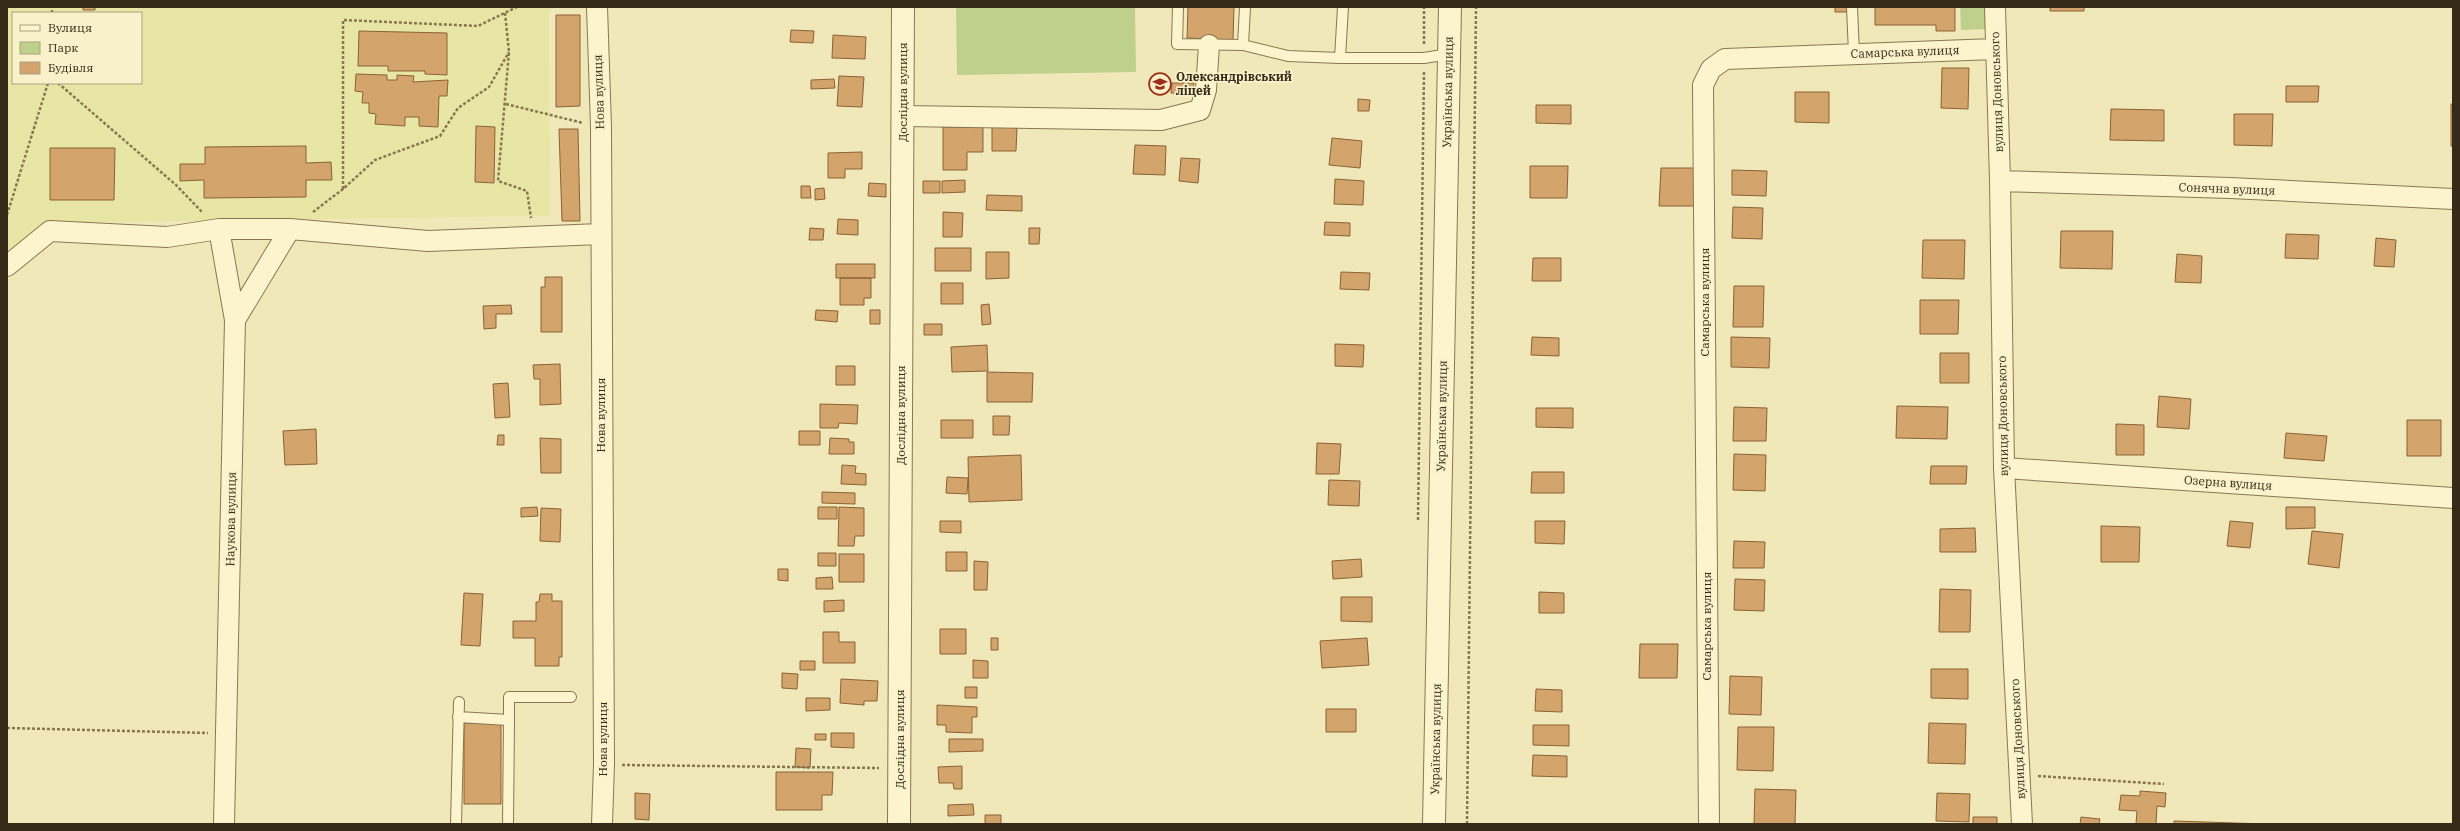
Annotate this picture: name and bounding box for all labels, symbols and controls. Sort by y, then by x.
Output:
legend [12,12,142,84]
text: Вулиця [48,20,92,35]
street label: вулиця Доновського [1987,31,2006,153]
street label: Українська вулиця [1439,36,1456,148]
text: Парк [48,40,78,55]
street label: Дослідна вулиця [895,42,910,142]
street label: Самарська вулиця [1850,42,1960,61]
street label: Нова вулиця [590,54,607,130]
text: Будівля [48,60,93,75]
place label: Олександрівський ліцей [1175,69,1292,98]
school or university icon: Олександрівський ліцей [1147,71,1173,97]
street label: Сонячна вулиця [2178,179,2276,198]
street label: Самарська вулиця [1697,247,1712,356]
street label: вулиця Доновського [1994,355,2011,476]
street label: Українська вулиця [1433,360,1450,472]
street label: Дослідна вулиця [893,365,908,465]
street label: Нова вулиця [593,377,608,452]
street label: Наукова вулиця [222,471,239,566]
street label: Озерна вулиця [2183,472,2273,493]
street label: Самарська вулиця [1699,571,1714,680]
street label: вулиця Доновського [2007,678,2028,800]
street label: Українська вулиця [1427,683,1444,795]
street label: Дослідна вулиця [892,689,907,789]
street label: Нова вулиця [595,701,610,776]

